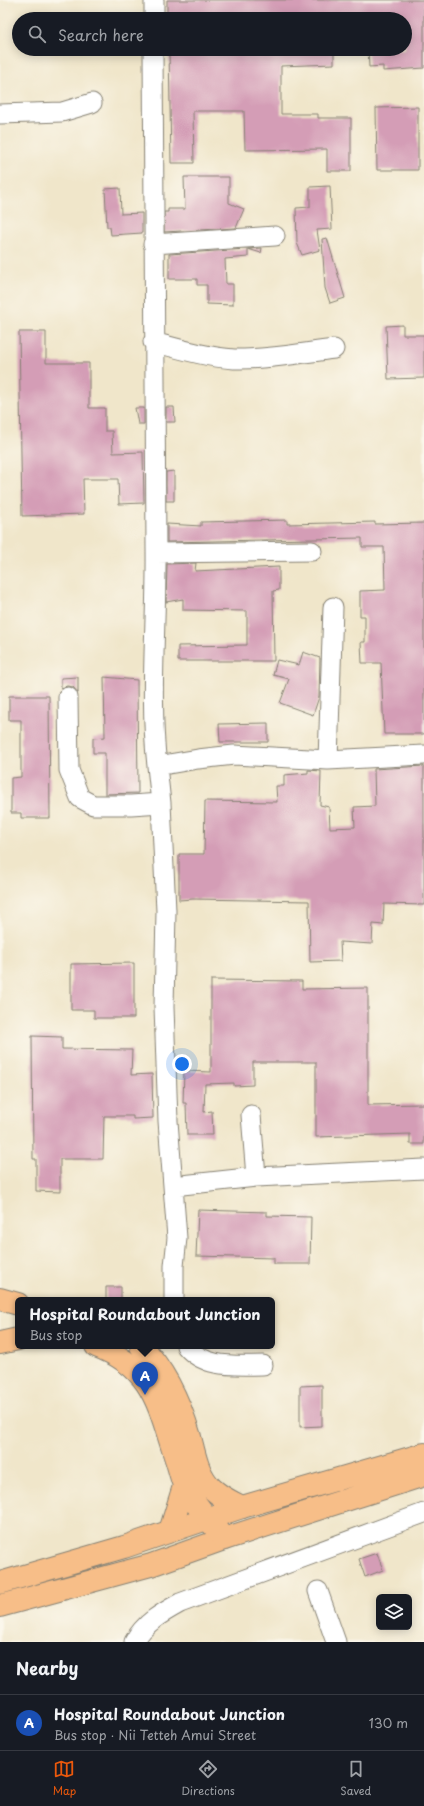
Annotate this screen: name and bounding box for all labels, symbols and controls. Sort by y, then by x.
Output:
search box [12,12,412,56]
icon: search [26,23,48,45]
text: Search here [58,23,144,46]
your location [172,1054,192,1074]
popup [15,1297,275,1349]
text: Hospital Roundabout Junction [29,1302,261,1325]
text: Bus stop [29,1325,82,1344]
pin: A [132,1362,158,1395]
map controls [376,1594,412,1630]
button: layers [376,1594,412,1630]
text: Nearby [16,1655,78,1681]
text: Hospital Roundabout Junction [54,1702,285,1725]
text: A [24,1713,34,1732]
text: 130 m [369,1713,408,1732]
text: Bus stop · Nii Tetteh Amui Street [54,1725,256,1744]
tab: Map [53,1758,76,1799]
tab: Directions [181,1758,235,1799]
tab: Saved [340,1758,371,1799]

